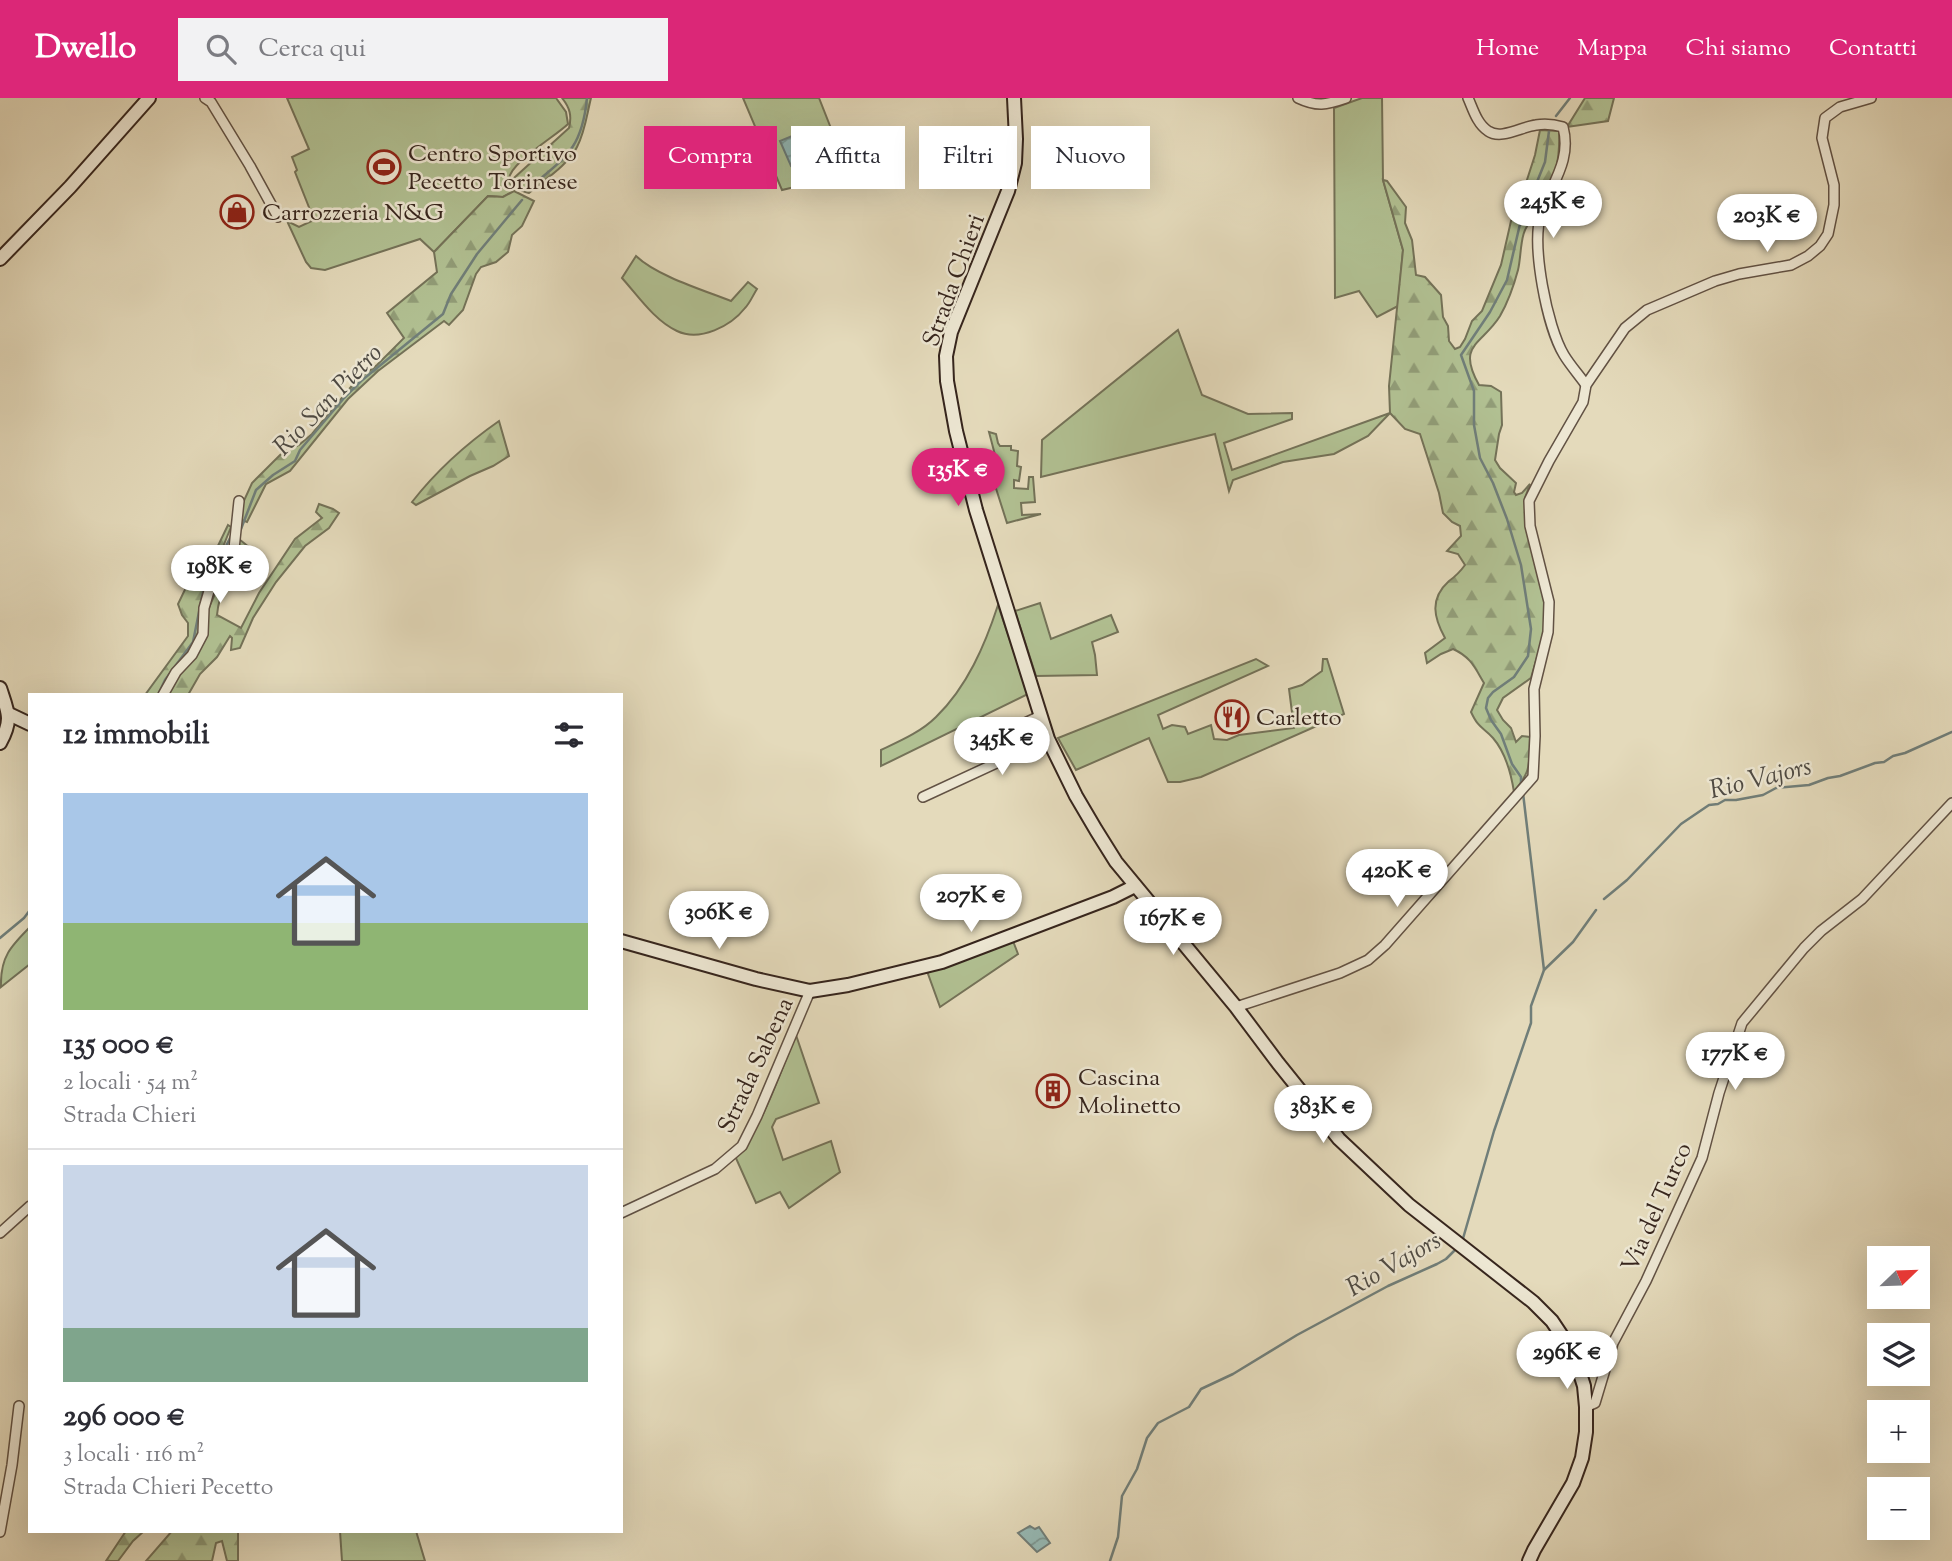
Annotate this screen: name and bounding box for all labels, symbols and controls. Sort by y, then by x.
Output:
search box [178,18,668,81]
text: Dwello [35,25,136,73]
icon: search [202,30,240,68]
text: Cerca qui [258,31,366,68]
text: Home [1476,32,1539,66]
text: Mappa [1577,32,1648,66]
text: Chi siamo [1686,32,1791,66]
text: Contatti [1829,32,1917,66]
chip: Compra [644,126,777,189]
chip: Affitta [791,126,905,189]
chip: Filtri [919,126,1017,189]
chip: Nuovo [1031,126,1150,189]
place label: Centro Sportivo Pecetto Torinese [408,138,578,200]
sports icon: Centro Sportivo Pecetto Torinese [365,148,403,186]
pin: 245K € [1496,180,1610,240]
text: 245K € [1520,186,1586,219]
shop icon: Carrozzeria N&G [218,193,256,231]
pin: 203K € [1710,194,1824,254]
place label: Carrozzeria N&G [262,197,444,231]
text: 203K € [1733,200,1801,233]
street label: Strada Chieri [915,209,995,352]
water label: Rio San Pietro [266,336,392,465]
pin: 135K € [901,448,1015,508]
text: 135K € [928,454,988,487]
pin: 198K € [163,546,277,605]
text: 198K € [187,551,253,584]
restaurant icon: Carletto [1213,698,1251,736]
place label: Carletto [1256,702,1342,736]
text: 12 immobili [63,714,209,757]
icon: filters [550,716,588,754]
pin: 345K € [945,718,1059,777]
text: 345K € [970,723,1034,756]
water label: Rio Vajors [1706,749,1815,810]
icon: home [263,838,389,964]
pin: 420K € [1340,850,1454,909]
text: 420K € [1362,855,1432,888]
pin: 207K € [914,874,1028,934]
text: 207K € [936,880,1006,913]
pin: 306K € [662,892,776,951]
text: 306K € [685,897,753,930]
pin: 167K € [1116,898,1230,957]
text: 167K € [1140,903,1206,936]
street label: Strada Sabena [710,992,803,1139]
text: 135 000 € [63,1024,174,1067]
pin: 177K € [1678,1032,1792,1092]
text: 177K € [1702,1038,1768,1071]
place label: Cascina Molinetto [1078,1062,1181,1124]
text: 2 locali · 54 m² [63,1067,198,1100]
building icon: Cascina Molinetto [1034,1072,1072,1110]
pin: 383K € [1266,1086,1380,1145]
text: 383K € [1290,1091,1356,1124]
text: Strada Chieri [63,1100,196,1133]
street label: Via del Turco [1614,1138,1702,1278]
icon: home [263,1210,389,1336]
water label: Rio Vajors [1340,1223,1448,1307]
north arrow [1867,1246,1930,1309]
map controls [1867,1246,1930,1540]
button: layers [1867,1323,1930,1386]
pin: 296K € [1510,1332,1624,1391]
text: 296K € [1532,1337,1602,1370]
text: 296 000 € [63,1396,185,1439]
button: + [1867,1400,1930,1463]
text: 3 locali · 116 m² [63,1439,204,1472]
text: Strada Chieri Pecetto [63,1472,273,1505]
button: − [1867,1477,1930,1540]

